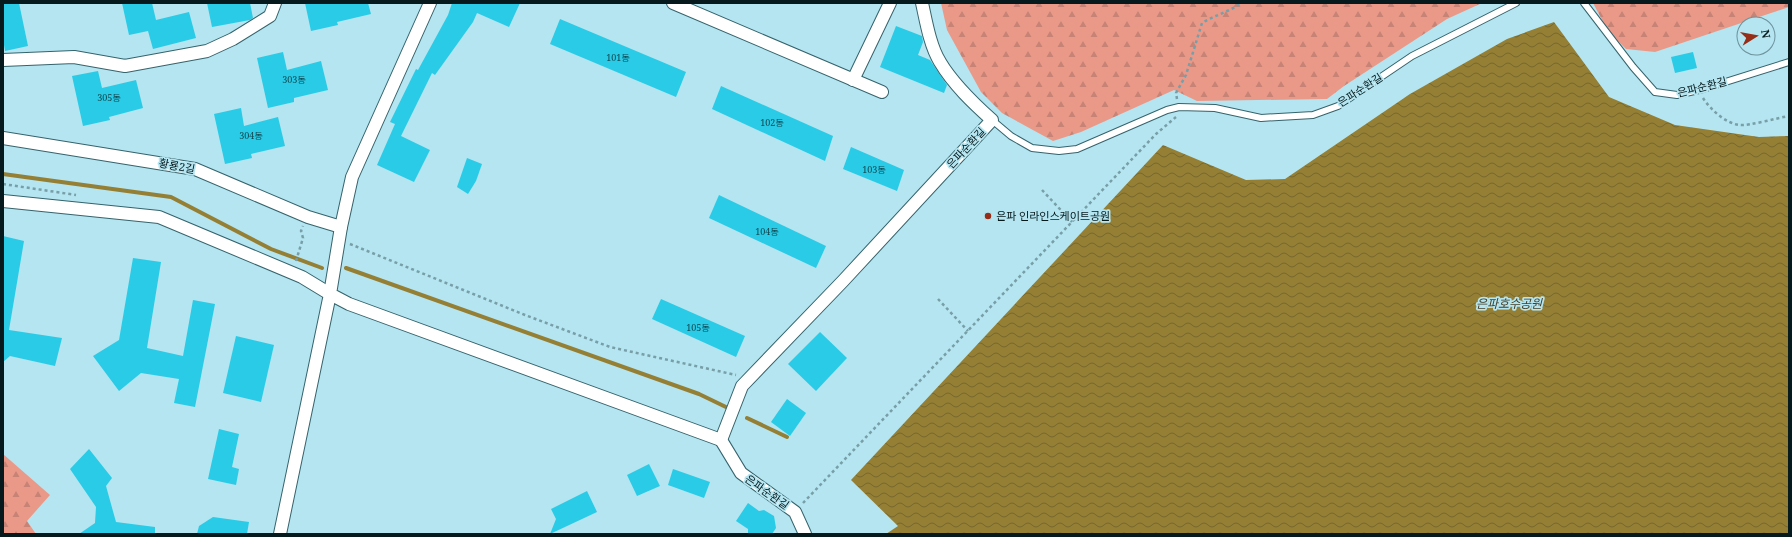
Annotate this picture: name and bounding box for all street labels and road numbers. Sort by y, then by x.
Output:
street label: 은파순환길 [1334,70,1385,110]
street label: 은파순환길 [1676,73,1728,100]
street label: 은파순환길 [943,124,988,171]
street label: 황룡2길 [158,155,196,176]
street label: 은파순환길 [742,471,792,512]

